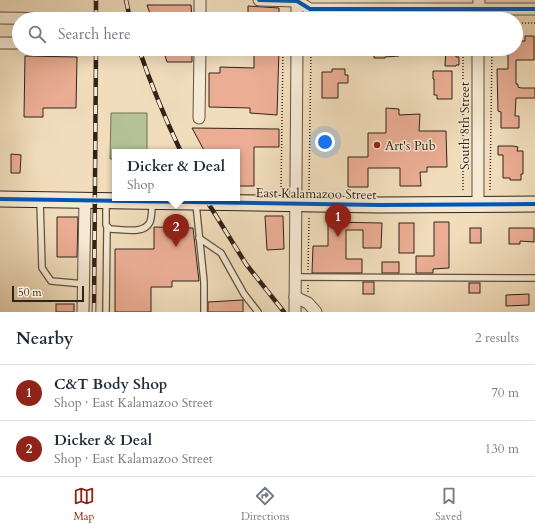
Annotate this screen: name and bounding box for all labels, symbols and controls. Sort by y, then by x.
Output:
search box [12,12,523,56]
icon: search [26,23,48,45]
text: Search here [58,24,131,44]
street label: South 8th Street [456,82,474,170]
your location [315,132,335,152]
place label: Art's Pub [385,137,436,155]
marker: Art's Pub [372,140,382,150]
popup [112,149,240,201]
text: Dicker & Deal [127,156,225,176]
text: Shop [127,176,155,194]
street label: East Kalamazoo Street [255,184,377,204]
pin: 1 [325,204,351,237]
pin: 2 [163,214,189,247]
scale bar [12,284,84,303]
text: 50 m [18,285,42,300]
text: Nearby [16,327,73,350]
text: 2 results [475,329,519,347]
text: C&T Body Shop [54,374,167,394]
text: 1 [26,384,32,402]
text: 70 m [491,384,519,402]
text: Shop · East Kalamazoo Street [54,394,213,412]
text: Dicker & Deal [54,430,152,450]
text: 2 [26,440,32,458]
text: 130 m [485,440,519,458]
text: Shop · East Kalamazoo Street [54,450,213,468]
tab: Map [73,485,95,524]
tab: Directions [241,485,289,524]
tab: Saved [435,485,462,524]

